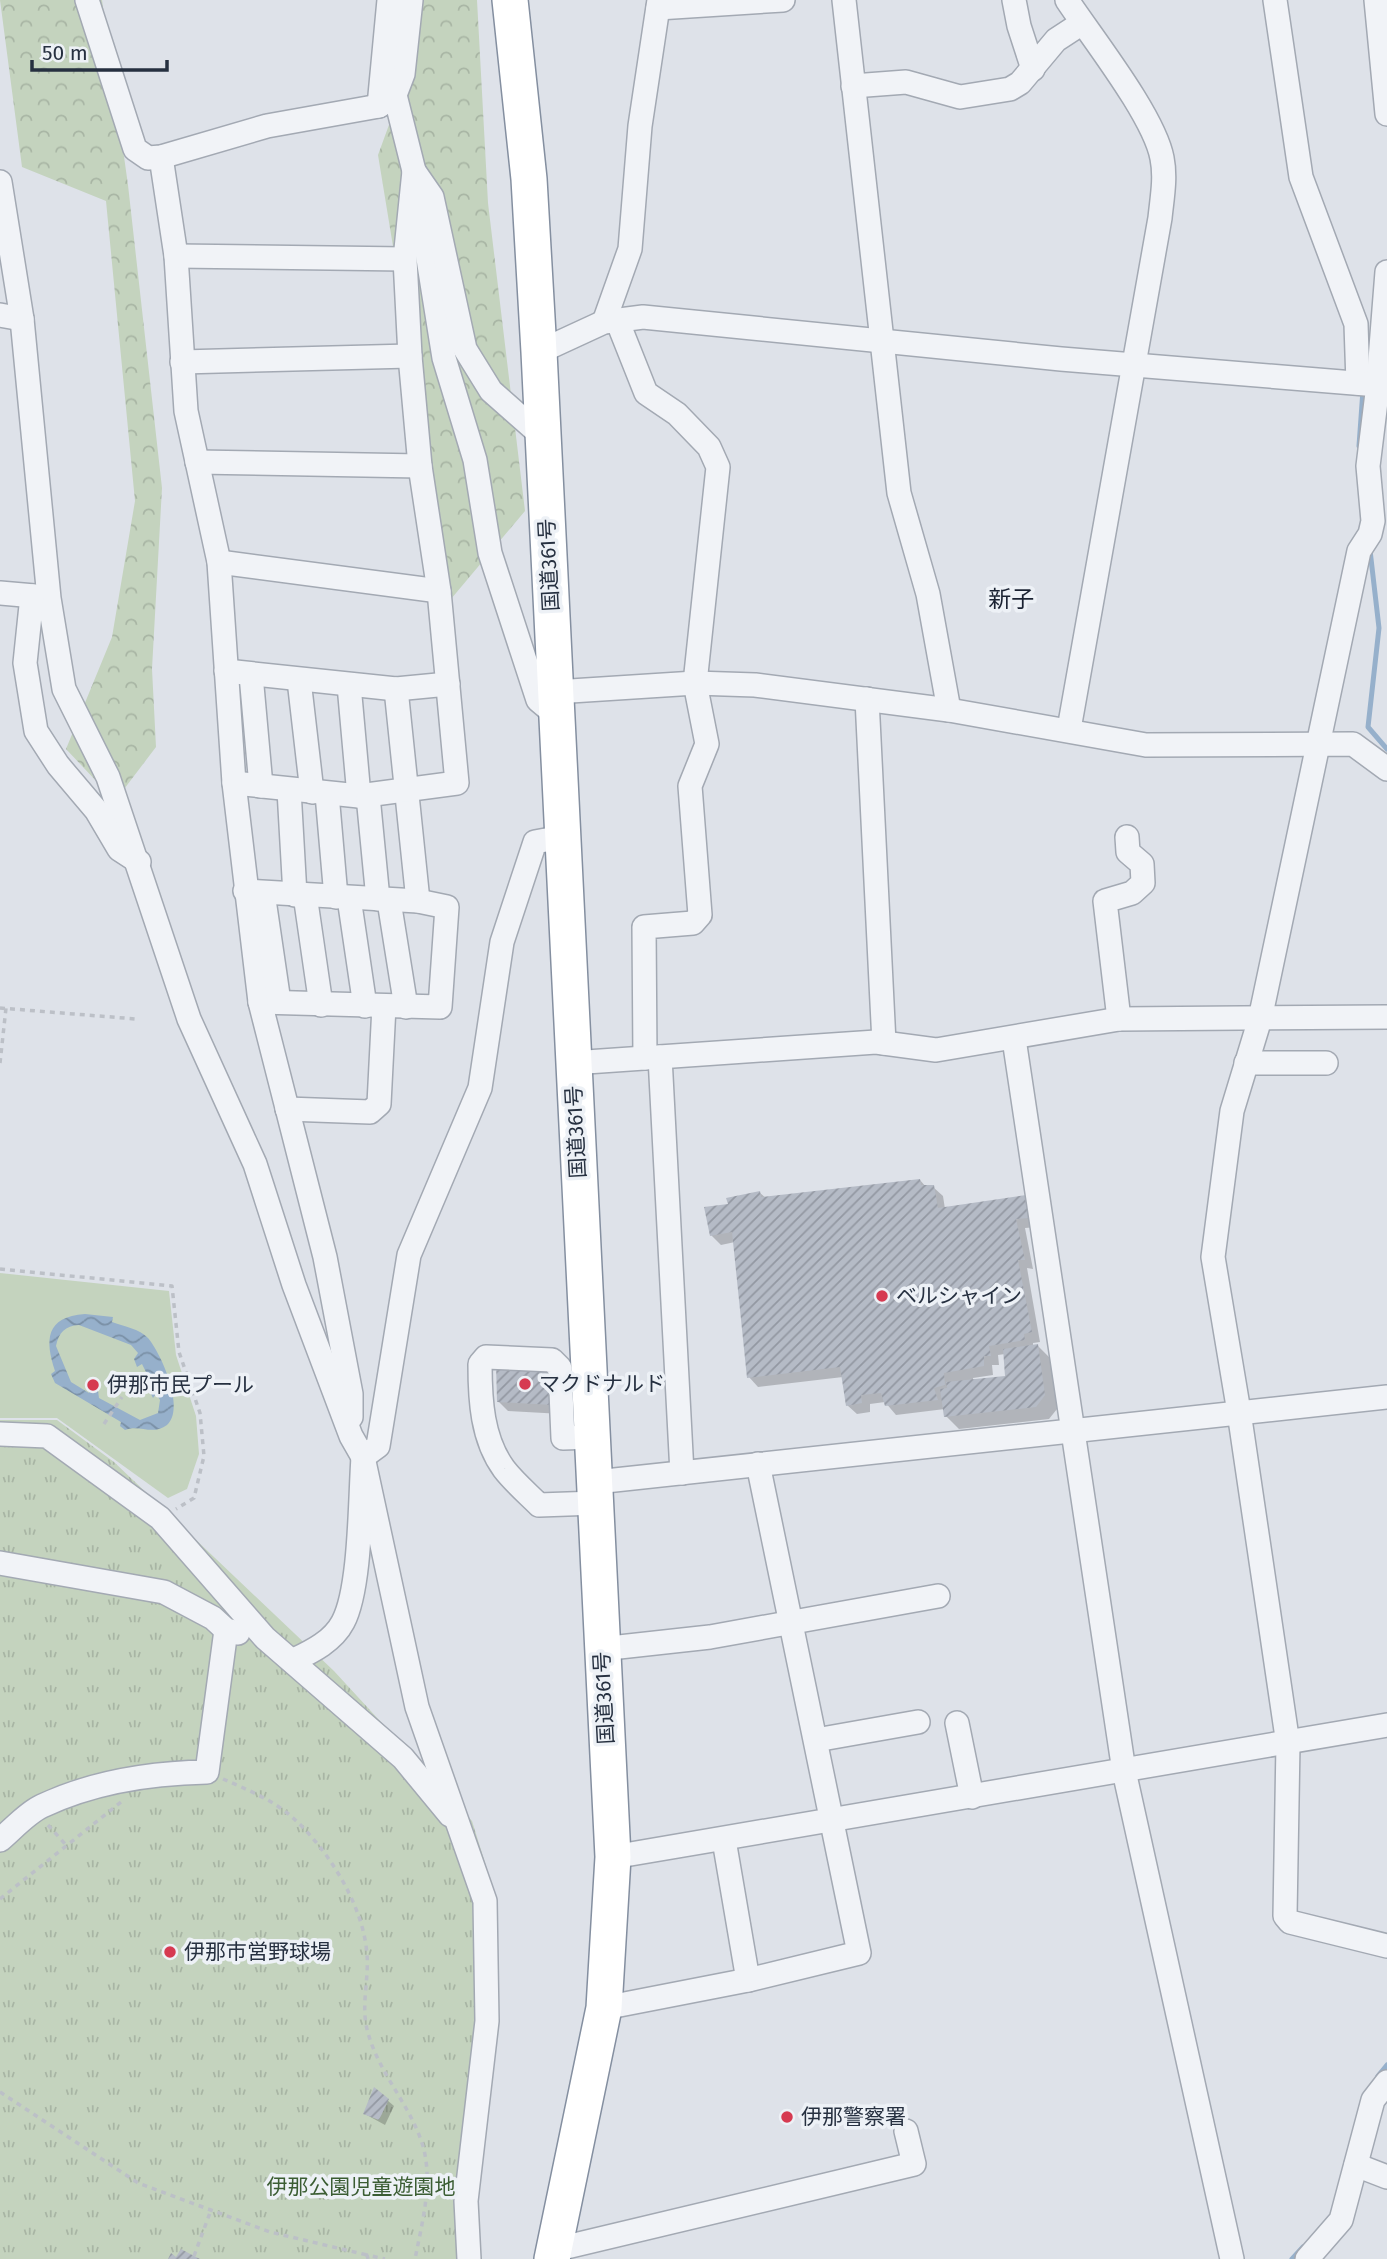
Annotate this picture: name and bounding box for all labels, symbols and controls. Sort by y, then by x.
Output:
scale bar [32,28,166,72]
text: 50 m [42,40,88,66]
street label: 国道361号 [534,518,564,612]
district label: 新子 [988,585,1034,613]
street label: 国道361号 [561,1085,591,1179]
place label: ベルシャイン [896,1283,1022,1309]
marker: ベルシャイン [874,1288,890,1304]
place label: マクドナルド [539,1371,665,1397]
place label: 伊那市民プール [107,1372,254,1398]
marker: マクドナルド [517,1376,533,1392]
marker: 伊那市民プール [85,1377,101,1393]
street label: 国道361号 [589,1651,619,1745]
place label: 伊那市営野球場 [184,1939,331,1965]
marker: 伊那市営野球場 [162,1944,178,1960]
place label: 伊那警察署 [801,2104,906,2130]
marker: 伊那警察署 [779,2109,795,2125]
park label: 伊那公園児童遊園地 [267,2174,456,2200]

